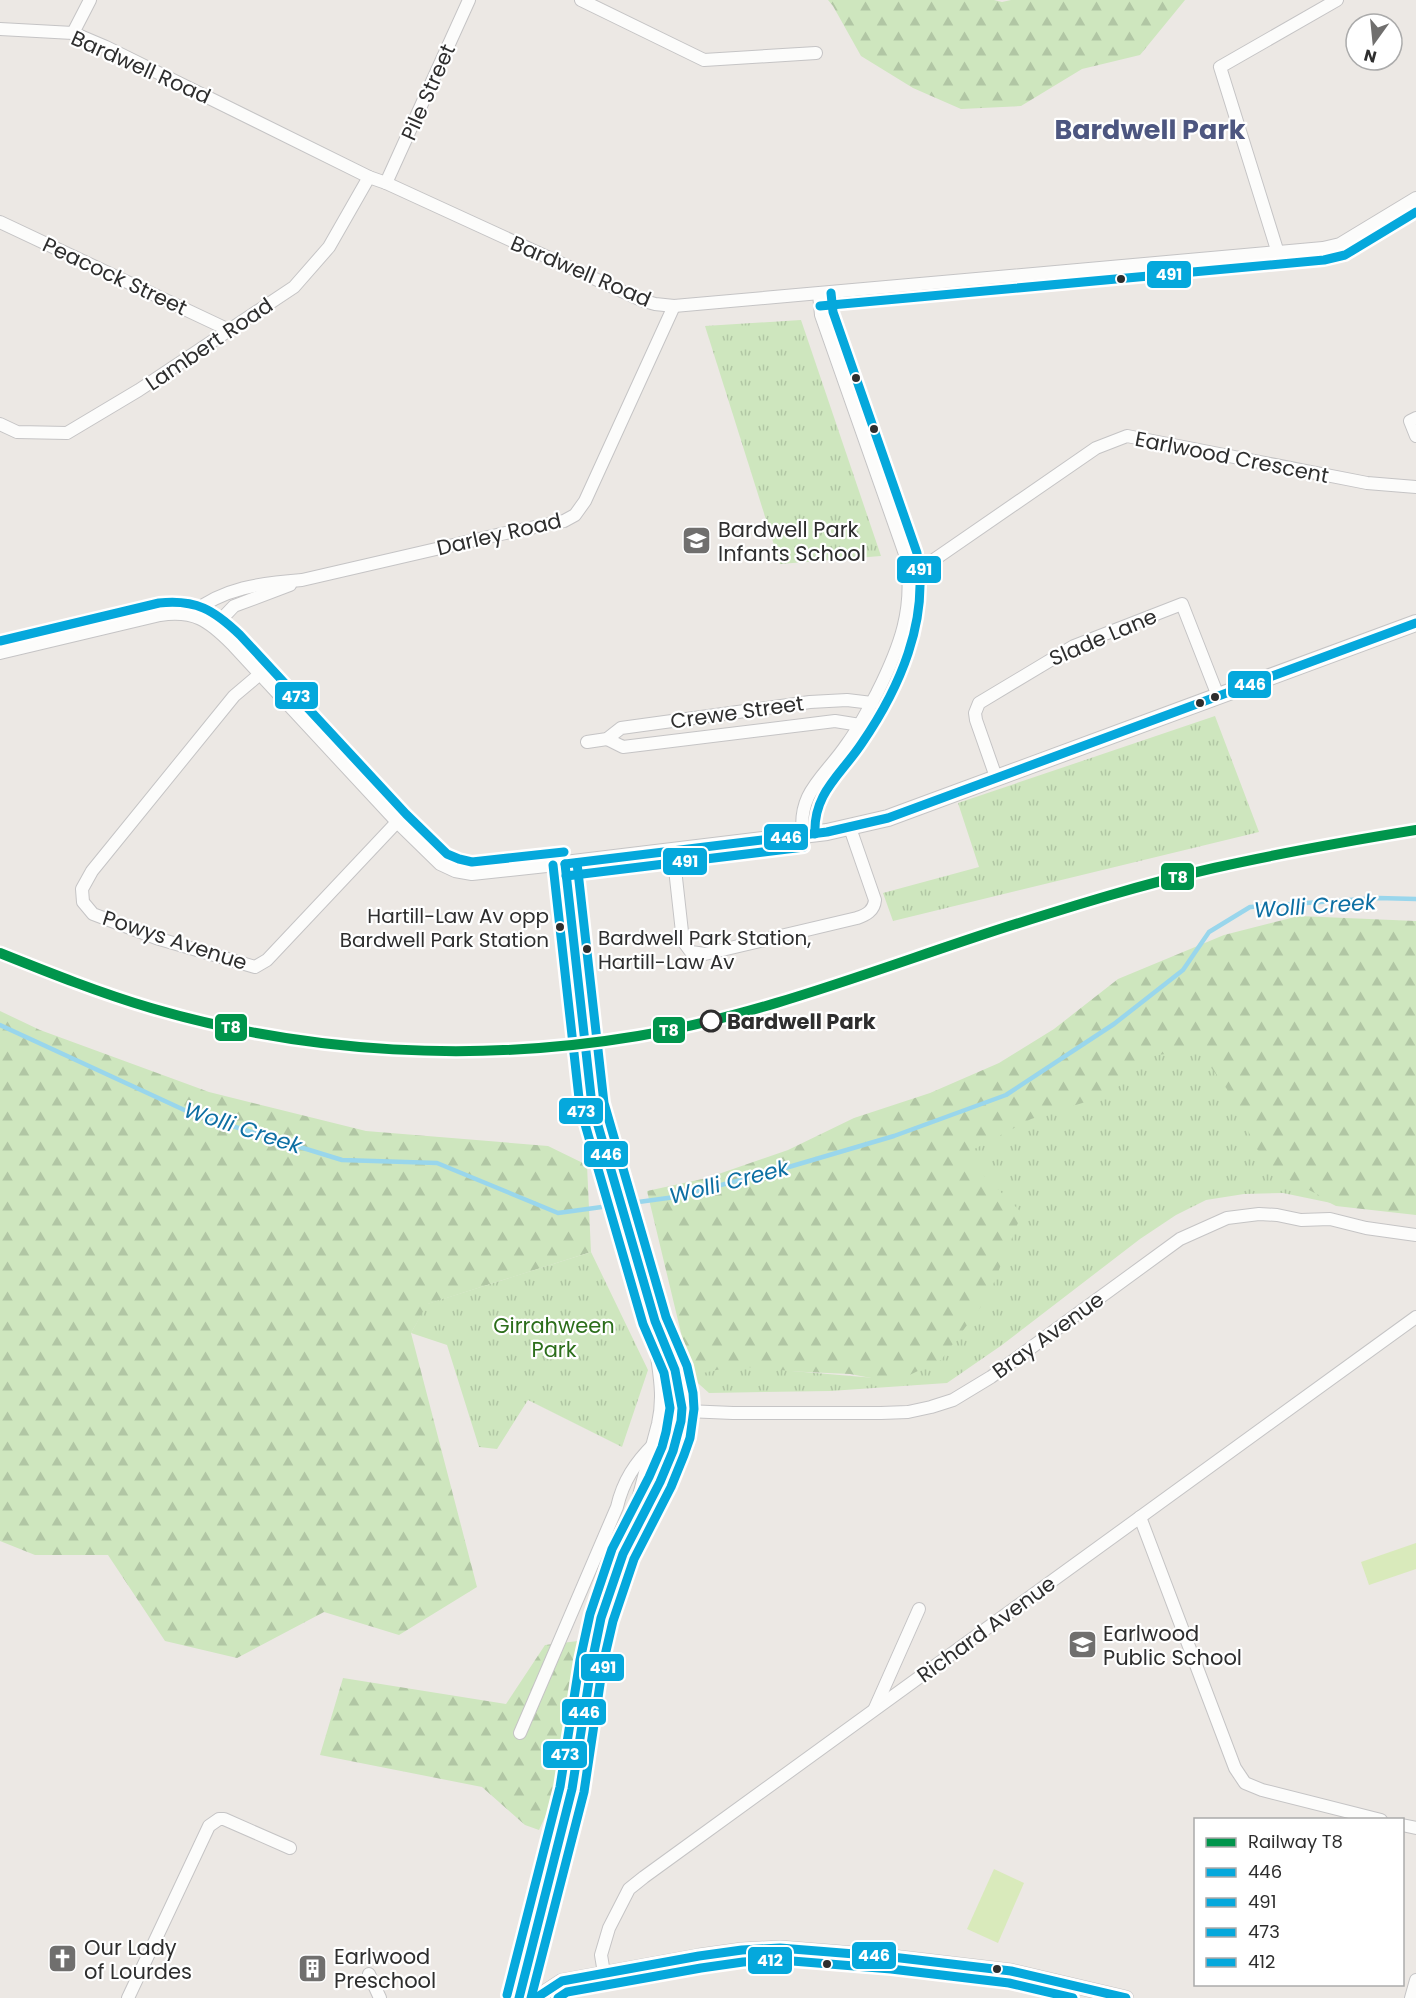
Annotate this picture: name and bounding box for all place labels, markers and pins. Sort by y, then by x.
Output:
unlabelled marker [1115,273,1127,285]
unlabelled marker [850,372,862,384]
unlabelled marker [868,423,880,435]
place label: Bardwell Park Infants School [718,515,866,568]
school or university icon: Bardwell Park Infants School [681,525,713,557]
unlabelled marker [1209,691,1221,703]
unlabelled marker [1194,697,1206,709]
place label: Hartill-Law Av opp Bardwell Park Station [340,902,549,954]
marker: Hartill-Law Av opp Bardwell Park Station [554,921,566,933]
place label: Bardwell Park Station, Hartill-Law Av [598,924,811,976]
marker: Bardwell Park Station, Hartill-Law Av [581,943,593,955]
place label: Bardwell Park [727,1007,876,1036]
marker: Bardwell Park [700,1010,722,1032]
place label: Earlwood Public School [1103,1619,1242,1672]
school or university icon: Earlwood Public School [1066,1629,1098,1661]
place label: Our Lady of Lourdes [84,1933,192,1986]
place label: Earlwood Preschool [334,1942,436,1995]
church icon: Our Lady of Lourdes [47,1943,79,1975]
building icon: Earlwood Preschool [297,1952,329,1984]
unlabelled marker [821,1958,833,1970]
unlabelled marker [991,1963,1003,1975]

